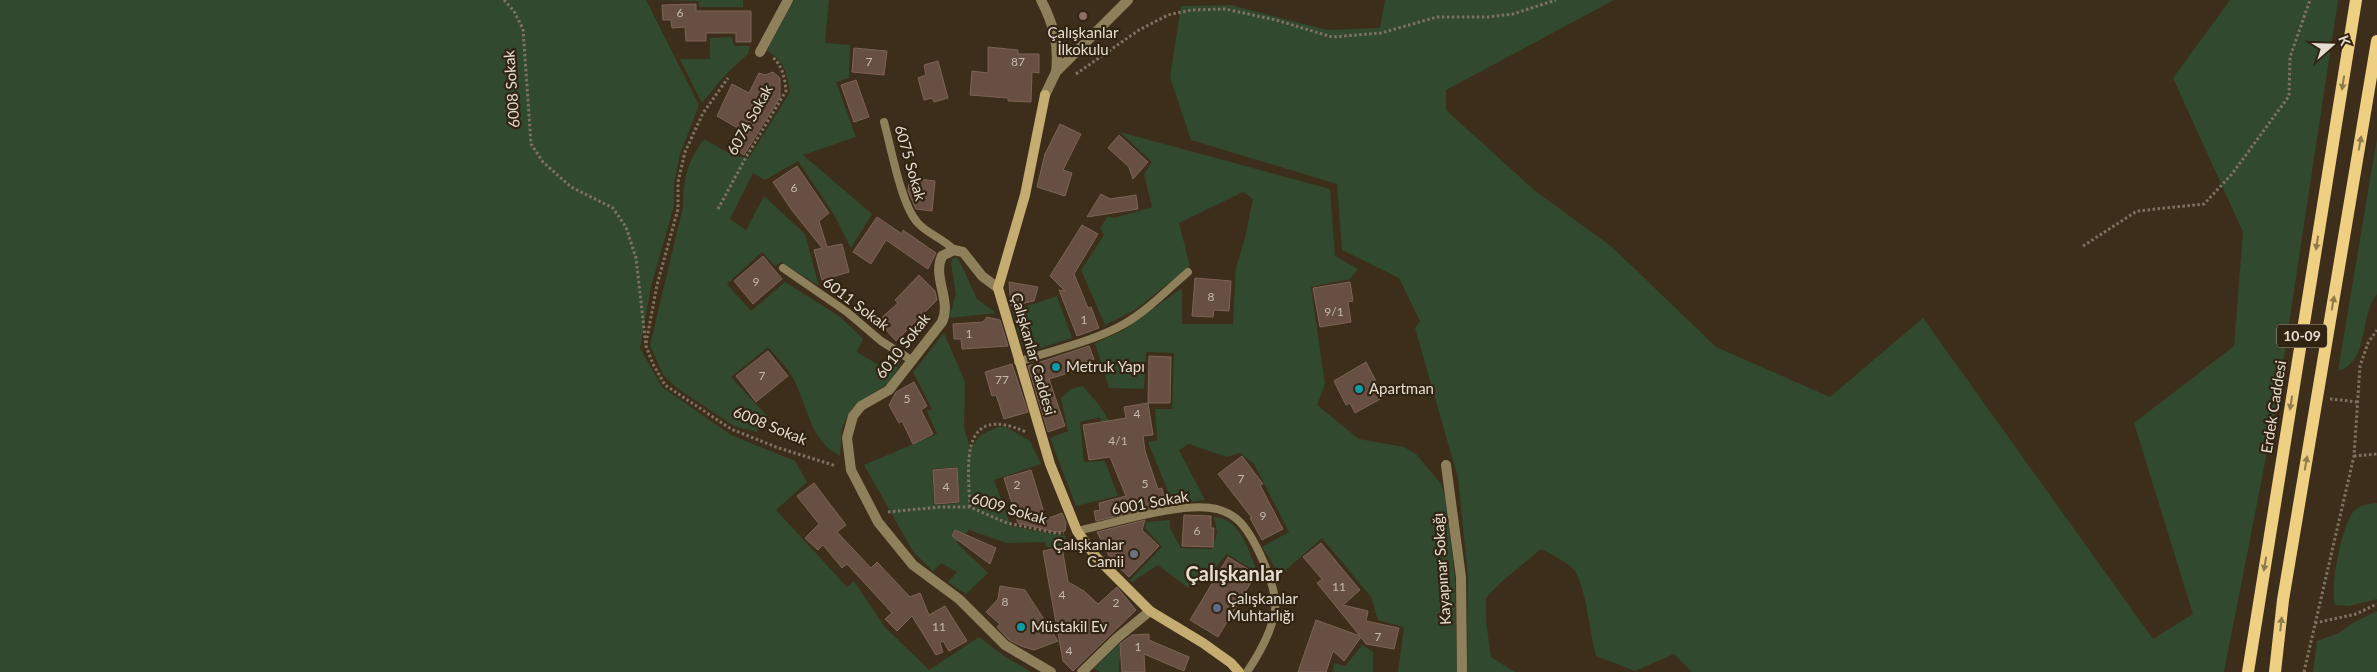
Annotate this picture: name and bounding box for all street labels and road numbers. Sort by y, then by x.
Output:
street label: 6008 Sokak [499,49,523,129]
street label: 6074 Sokak [722,81,776,158]
street label: 6075 Sokak [892,123,930,203]
street label: 6011 Sokak [820,273,893,334]
street label: Çalışkanlar Caddesi [1008,290,1060,417]
street label: 6010 Sokak [871,309,934,382]
road number: 10-09 [2277,324,2327,348]
street label: Erdek Caddesi [2257,359,2289,455]
street label: 6008 Sokak [731,402,810,448]
street label: 6001 Sokak [1110,486,1190,518]
street label: 6009 Sokak [969,489,1050,528]
street label: Kayapınar Sokağı [1428,513,1454,626]

